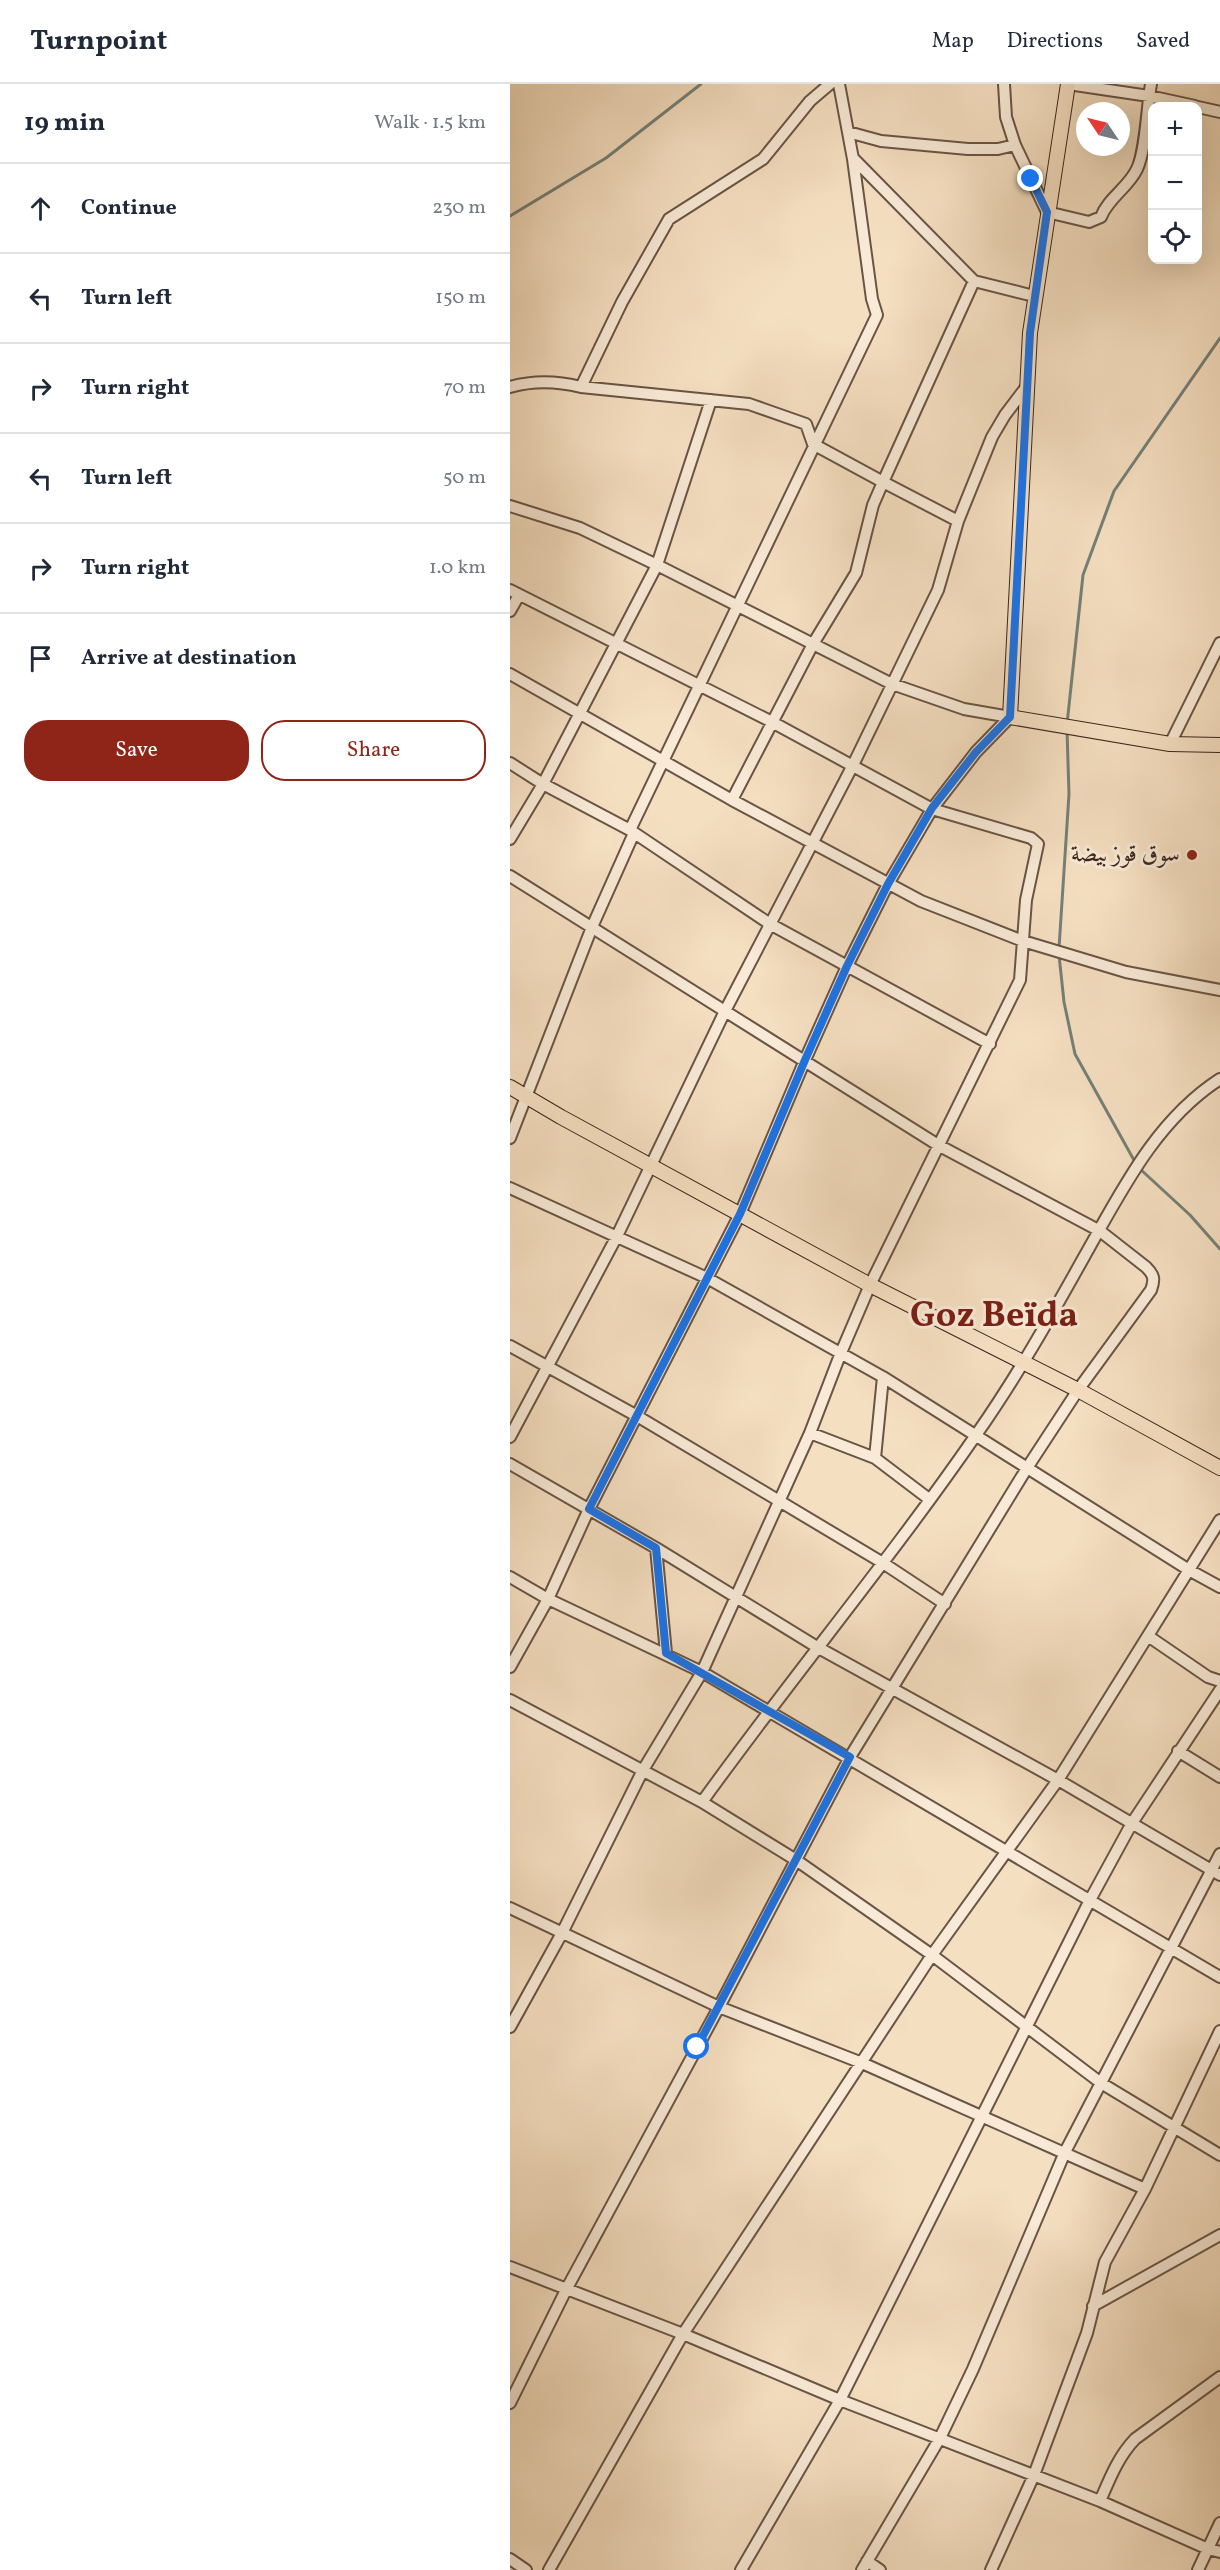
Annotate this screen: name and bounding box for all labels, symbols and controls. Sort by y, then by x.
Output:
text: Turnpoint [30,22,167,61]
text: Map [932,27,974,56]
text: Directions [1007,27,1103,56]
text: Saved [1136,27,1190,56]
north arrow [1076,102,1130,156]
map controls [1148,102,1202,264]
button: + [1148,102,1202,156]
text: 19 min [24,105,105,141]
text: Walk · 1.5 km [374,109,486,137]
button: − [1148,156,1202,210]
route end [1017,165,1043,191]
icon: ahead [24,192,57,225]
text: Continue [81,193,177,224]
text: 230 m [432,194,486,222]
button: locate [1148,210,1202,264]
icon: left [24,282,57,315]
text: Turn left [81,283,172,314]
text: 150 m [435,284,486,312]
icon: right [24,372,57,405]
text: Turn right [81,373,189,404]
text: 70 m [443,374,486,402]
icon: left [24,462,57,495]
text: Turn left [81,463,172,494]
text: 50 m [443,464,486,492]
icon: right [24,552,57,585]
text: Turn right [81,553,189,584]
text: 1.0 km [429,554,486,582]
icon: arrive [24,642,57,675]
text: Arrive at destination [81,643,297,674]
button: Save [24,720,249,781]
button: Share [261,720,486,781]
place label: سوق قوز بيضة [1071,838,1180,872]
marker: سوق قوز بيضة [1185,848,1199,862]
district label: Goz Beïda [910,1292,1078,1342]
route start [683,2033,709,2059]

